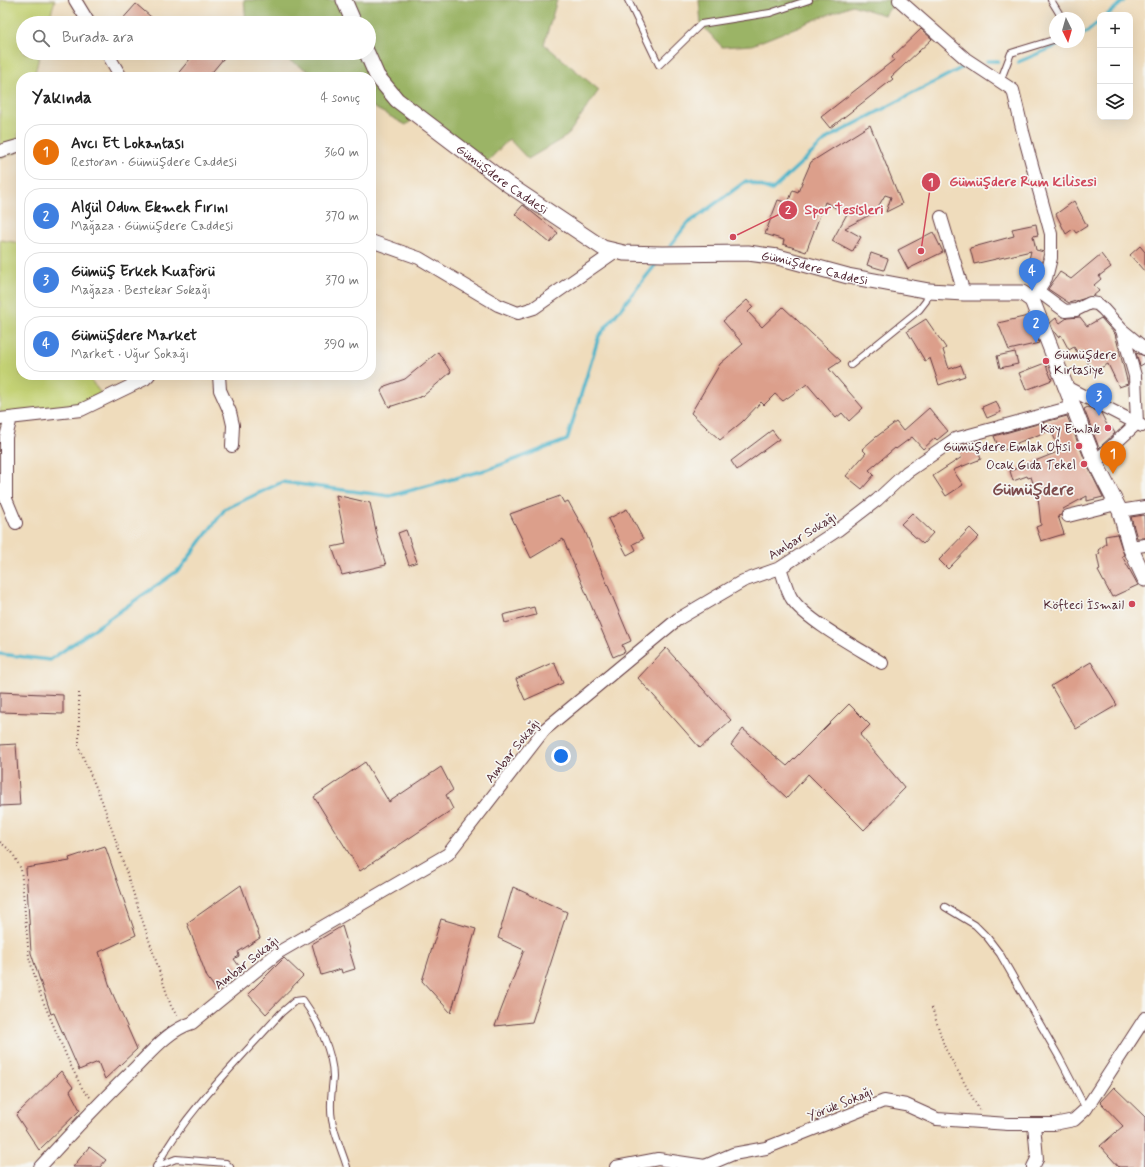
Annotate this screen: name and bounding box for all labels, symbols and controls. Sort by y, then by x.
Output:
north arrow [1049,12,1085,48]
map controls [1097,12,1133,120]
button: + [1097,12,1133,48]
search box [16,16,376,60]
icon: search [30,27,52,49]
text: Burada ara [62,28,134,48]
button: − [1097,48,1133,84]
button: layers [1097,84,1133,120]
text: Yakında [32,87,92,109]
text: 4 sonuç [321,90,360,107]
text: Avcı Et Lokantası [71,134,185,154]
street label: Gümüşdere Caddesi [452,141,551,219]
text: 1 [43,144,49,161]
text: 360 m [324,144,359,161]
text: Restoran · Gümüşdere Caddesi [71,154,237,171]
callout: Gümüşdere Rum Kilisesi [921,169,1104,195]
text: Gümüşdere Rum Kilisesi [949,173,1097,191]
text: 1 [928,175,934,191]
callout: Spor Tesisleri [778,197,890,223]
text: Algül Odun Ekmek Fırını [71,198,229,218]
text: Spor Tesisleri [804,201,884,219]
text: 2 [785,203,791,219]
text: 2 [43,208,49,225]
text: 370 m [325,208,359,225]
text: Mağaza · Gümüşdere Caddesi [71,218,233,235]
street label: Gümüşdere Caddesi [760,248,869,290]
pin: 4 [1019,258,1045,291]
text: Gümüş Erkek Kuaförü [71,262,215,282]
text: 3 [43,272,49,289]
text: 370 m [325,272,359,289]
text: Mağaza · Bestekar Sokağı [71,282,211,299]
pin: 2 [1023,310,1049,343]
text: Gümüşdere Market [71,326,197,346]
text: 4 [42,336,50,353]
text: 390 m [324,336,359,353]
text: Market · Uğur Sokağı [71,346,189,363]
place label: Gümüşdere Kırtasiye [1054,347,1117,379]
marker: Gümüşdere Kırtasiye [1041,356,1051,366]
pin: 3 [1086,383,1112,416]
place label: Köy Emlak [1040,421,1100,438]
marker: Köy Emlak [1103,423,1113,433]
place label: Gümüşdere Emlak Ofisi [943,439,1071,456]
marker: Gümüşdere Emlak Ofisi [1074,441,1084,451]
pin: 1 [1100,441,1126,474]
place label: Ocak Gıda Tekel [986,457,1076,474]
marker: Ocak Gıda Tekel [1079,459,1089,469]
district label: Gümüşdere [992,479,1074,501]
street label: Ambar Sokağı [765,508,840,564]
place label: Köfteci İsmail [1043,597,1124,614]
marker: Köfteci İsmail [1127,599,1137,609]
street label: Ambar Sokağı [482,715,544,787]
your location [551,746,571,766]
street label: Ambar Sokağı [211,932,283,994]
street label: Yörük Sokağı [805,1083,876,1125]

